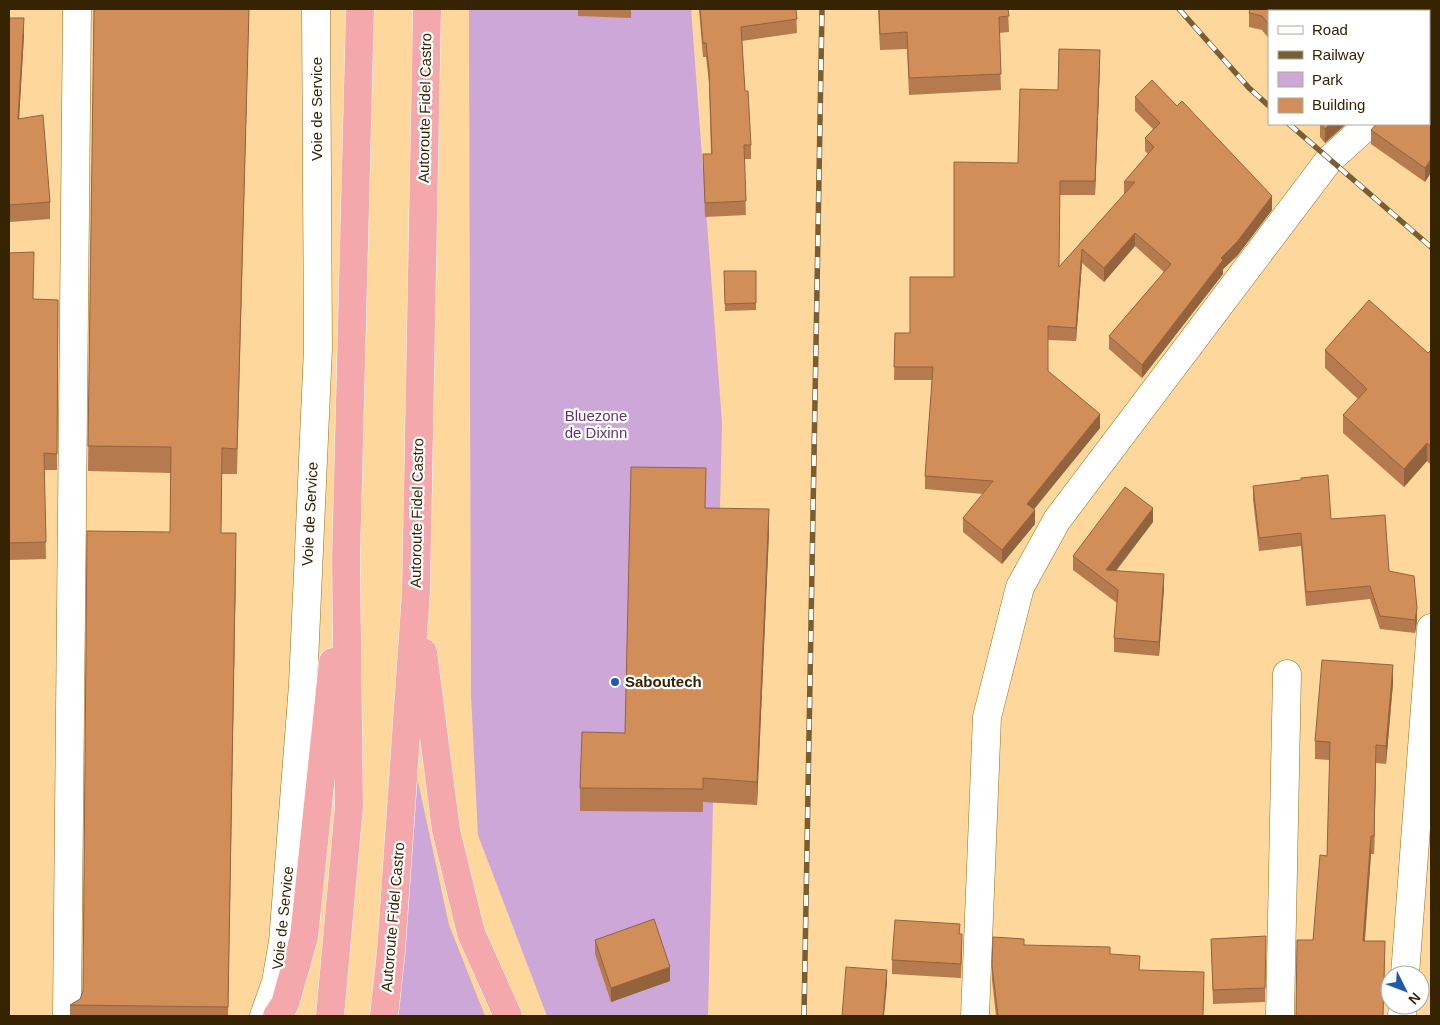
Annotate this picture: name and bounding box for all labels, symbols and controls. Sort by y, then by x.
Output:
legend [1268,10,1430,125]
text: Road [1312,21,1348,38]
street label: Autoroute Fidel Castro [415,33,434,183]
text: Railway [1312,46,1365,63]
street label: Voie de Service [308,57,325,161]
text: Park [1312,71,1343,88]
text: Building [1312,96,1365,113]
park label: Bluezone de Dixinn [565,407,627,441]
street label: Autoroute Fidel Castro [407,438,426,588]
street label: Voie de Service [298,461,321,566]
place label: Saboutech [625,673,702,690]
marker: Saboutech [609,676,621,688]
street label: Autoroute Fidel Castro [377,841,408,992]
street label: Voie de Service [269,865,296,971]
north arrow [1380,965,1430,1015]
text: N [1405,990,1424,1008]

